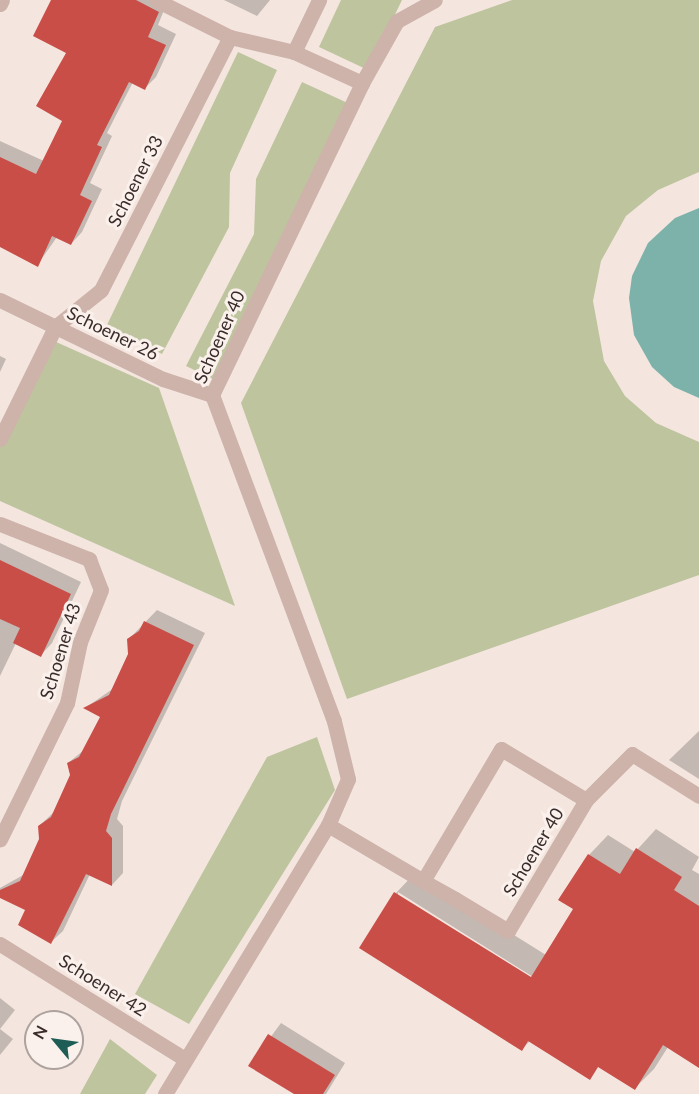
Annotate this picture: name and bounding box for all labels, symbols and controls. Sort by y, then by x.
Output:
street label: Schoener 33 [103,132,167,230]
street label: Schoener 40 [189,287,249,387]
street label: Schoener 26 [63,301,163,365]
street label: Schoener 43 [35,600,85,702]
street label: Schoener 40 [498,804,568,900]
street label: Schoener 42 [55,949,151,1021]
north arrow [24,1010,84,1070]
text: N [28,1022,51,1042]

